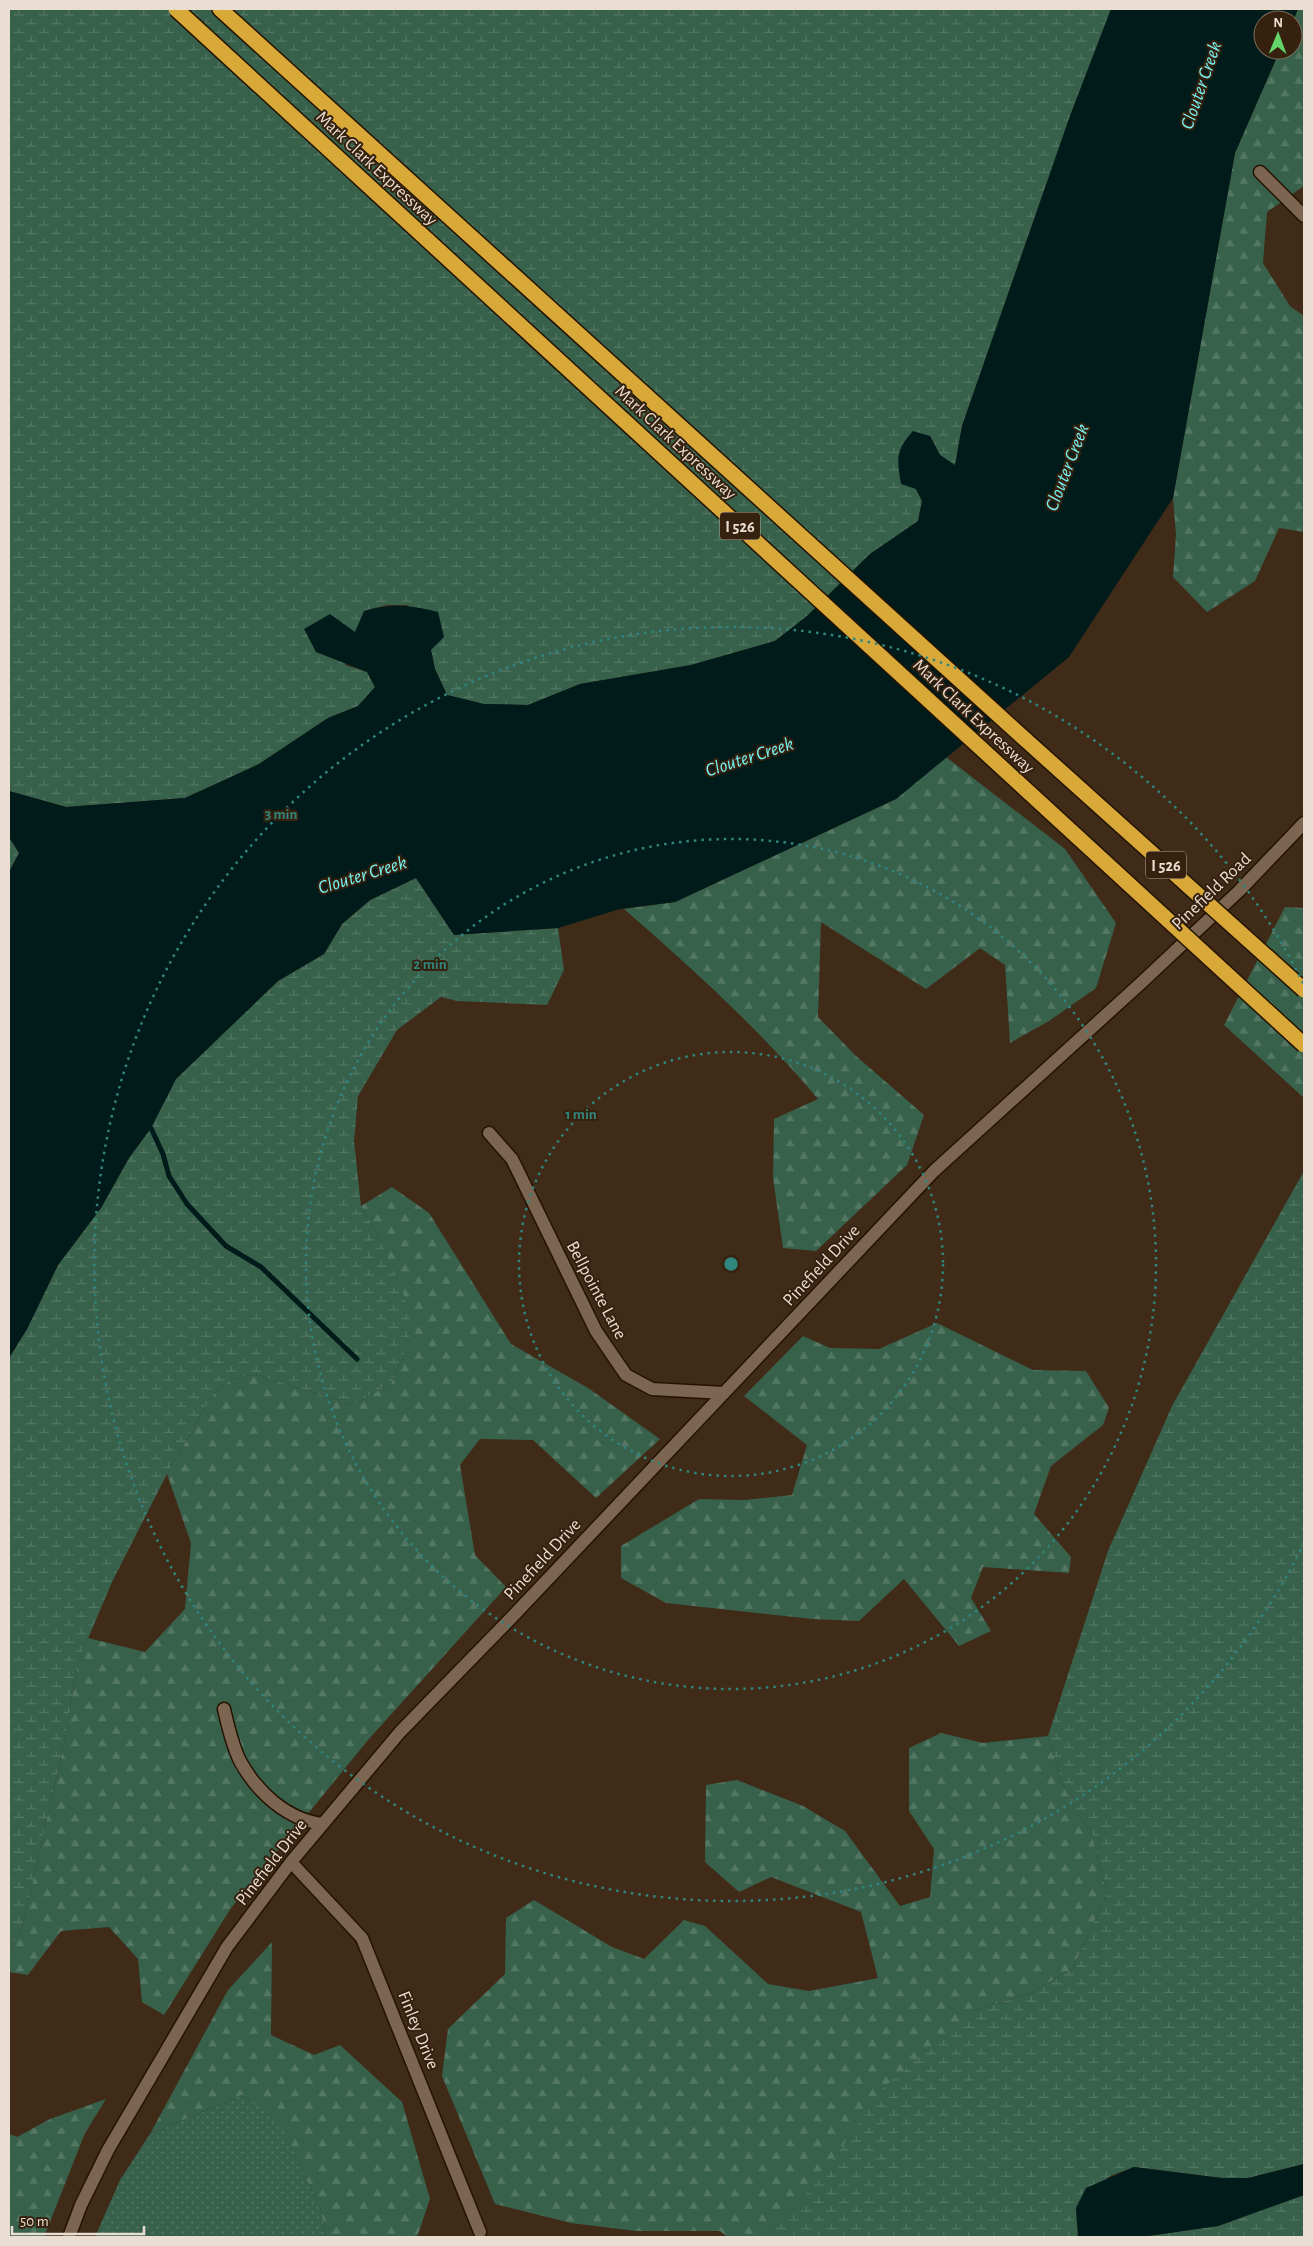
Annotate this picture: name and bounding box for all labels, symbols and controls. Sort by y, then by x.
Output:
north arrow [1253,10,1303,60]
text: N [1273,16,1283,30]
water label: Clouter Creek [1178,39,1225,132]
street label: Mark Clark Expressway [312,108,441,230]
street label: Mark Clark Expressway [611,382,740,504]
water label: Clouter Creek [1042,421,1093,514]
road number: I 526 [720,512,760,540]
street label: Mark Clark Expressway [909,656,1038,778]
water label: Clouter Creek [703,734,796,781]
text: 3 min [265,807,297,822]
street label: Pinefield Road [1169,850,1255,934]
road number: I 526 [1146,852,1186,878]
water label: Clouter Creek [316,853,409,898]
text: 2 min [413,957,447,972]
text: 1 min [565,1107,597,1122]
street label: Pinefield Drive [780,1222,864,1310]
street label: Bellpointe Lane [563,1238,629,1343]
centre of rings [722,1255,740,1273]
street label: Pinefield Drive [501,1516,585,1604]
street label: Pinefield Drive [233,1816,311,1909]
street label: Finley Drive [394,1989,442,2072]
scale bar [12,2204,145,2236]
text: 50 m [20,2214,49,2229]

